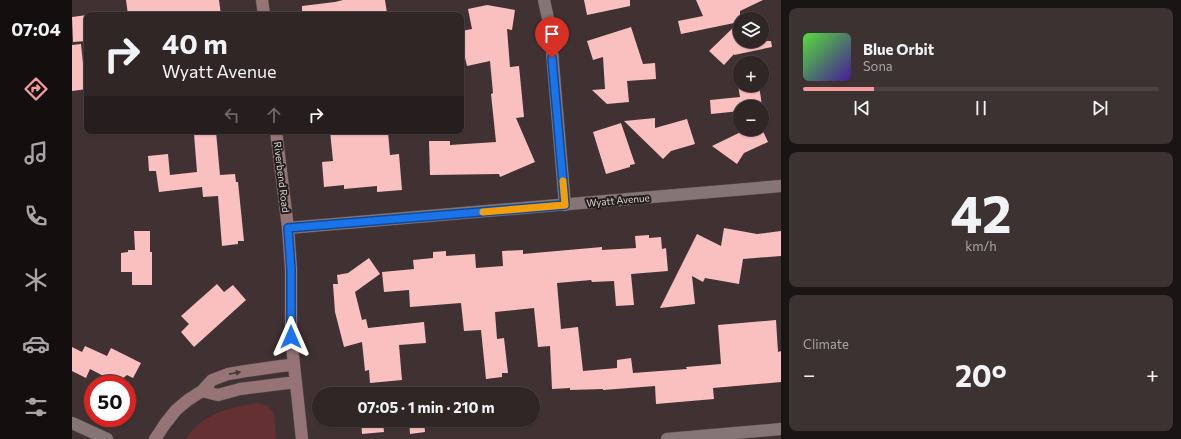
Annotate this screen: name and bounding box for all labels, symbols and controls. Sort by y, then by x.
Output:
map controls [733,12,769,136]
button: layers [733,12,769,48]
pin [535,17,569,58]
text: 07:04 [11,18,61,40]
icon: arrive [541,23,563,45]
text: 40 m [162,26,228,60]
icon: right [96,28,148,80]
text: Blue Orbit [863,40,934,58]
button: + [733,56,769,92]
text: Sona [863,58,893,74]
text: Wyatt Avenue [162,60,277,82]
icon: directions [22,75,50,103]
icon: previous [851,97,873,119]
icon: pause [970,97,992,119]
icon: next [1089,97,1111,119]
button: − [733,100,769,136]
icon: left [221,104,243,126]
icon: ahead [263,104,285,126]
icon: right [305,104,327,126]
icon: music [22,139,50,167]
street label: Riverbend Road [272,141,292,213]
text: 42 [950,180,1012,244]
street label: Wyatt Avenue [586,191,650,209]
icon: phone [22,202,50,230]
text: km/h [965,238,997,254]
icon: climate [22,266,50,294]
position arrow [270,316,312,358]
icon: car [22,330,50,358]
text: Climate [803,336,849,352]
text: 20° [955,356,1007,393]
text: − [803,361,816,388]
text: + [1146,361,1159,388]
one-way arrow [229,370,241,376]
speed limit sign: 50 [84,375,136,427]
icon: filters [22,393,50,421]
text: 07:05 · 1 min · 210 m [358,398,494,416]

